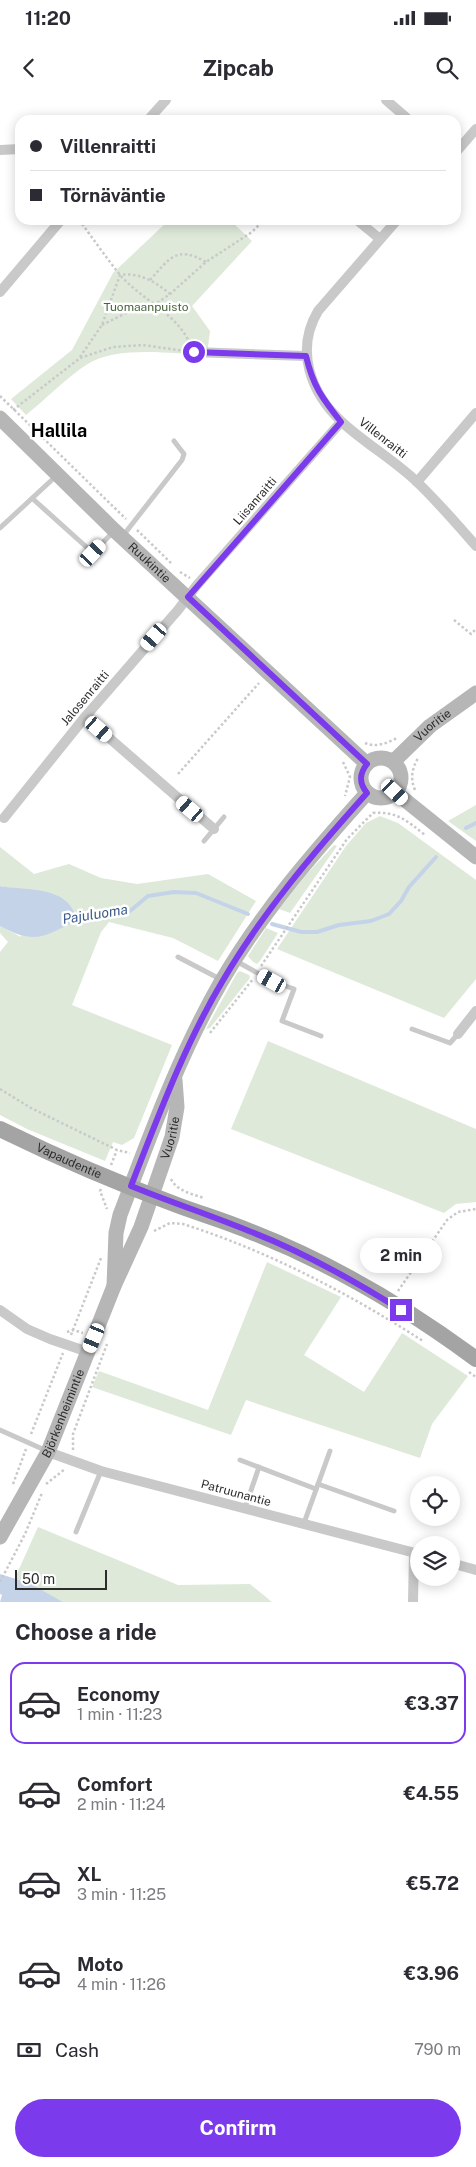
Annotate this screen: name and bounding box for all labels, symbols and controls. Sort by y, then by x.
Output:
text: 11:20 [25,7,71,29]
icon: back [15,54,43,82]
icon: search [433,54,461,82]
text: Zipcab [202,55,274,81]
text: Villenraitti [60,135,156,157]
text: Törnäväntie [60,184,166,206]
park label: Tuomaanpuisto [103,300,189,314]
route start [183,341,205,363]
street label: Villenraitti [356,415,410,461]
district label: Hallila [31,420,87,441]
street label: Liisanraitti [231,474,279,528]
car [77,537,108,569]
street label: Ruukintie [125,540,174,586]
car [138,621,169,653]
street label: Jalosenraitti [58,668,112,728]
street label: Vuoritie [411,706,454,745]
car [82,713,115,745]
car [378,776,411,808]
car [173,793,206,825]
water label: Pajuluoma [61,901,129,927]
car [255,967,288,995]
street label: Vuoritie [158,1115,182,1161]
street label: Vapaudentie [34,1140,104,1182]
callout: 2 min [360,1238,442,1272]
text: 2 min [380,1246,422,1265]
route end [390,1299,412,1321]
car [81,1321,106,1355]
street label: Björkenheimintie [39,1367,87,1460]
map controls [410,1476,460,1586]
button: locate [410,1476,460,1526]
street label: Patruunantie [199,1477,273,1509]
button: layers [410,1536,460,1586]
scale bar [15,1567,108,1590]
text: 50 m [22,1571,55,1587]
text: Choose a ride [15,1619,157,1645]
icon: car [17,1681,62,1726]
text: Economy [77,1683,160,1705]
text: €3.37 [405,1692,459,1714]
text: 1 min · 11:23 [77,1705,162,1724]
icon: car [17,1771,62,1816]
text: Comfort [77,1773,153,1795]
text: €4.55 [403,1782,459,1804]
text: 2 min · 11:24 [77,1795,165,1814]
icon: car [17,1861,62,1906]
text: XL [77,1863,102,1885]
text: €5.72 [406,1872,459,1894]
text: 3 min · 11:25 [77,1885,166,1904]
icon: car [17,1951,62,1996]
text: Moto [77,1953,123,1975]
text: €3.96 [404,1962,459,1984]
text: 4 min · 11:26 [77,1975,166,1994]
icon: cash [15,2036,43,2064]
text: Cash [55,2039,99,2061]
text: 790 m [414,2040,461,2059]
button: Confirm [15,2099,461,2157]

